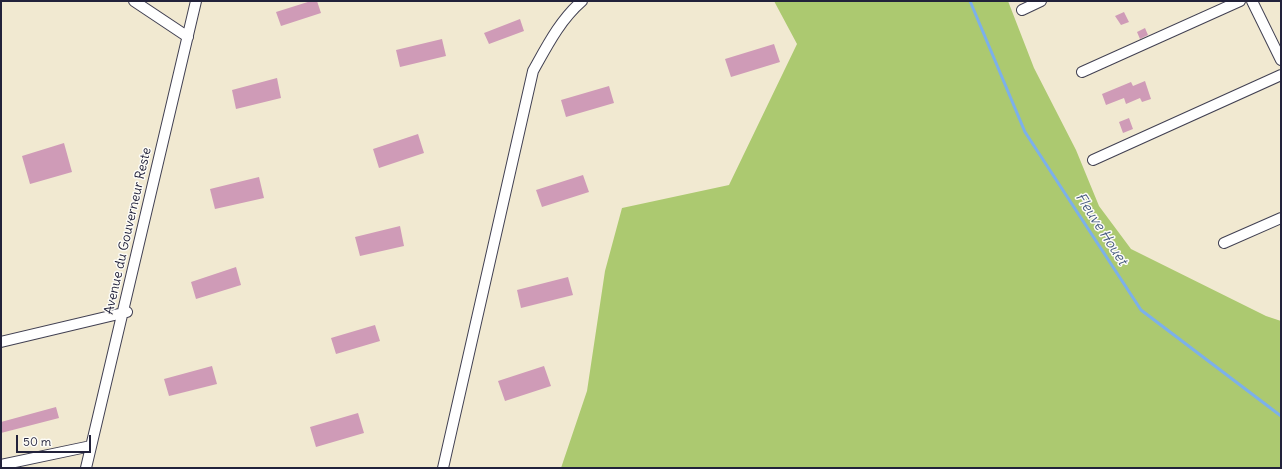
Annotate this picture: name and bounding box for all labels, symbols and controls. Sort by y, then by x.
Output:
street label: Avenue du Gouverneur Reste [101,146,155,316]
water label: Fleuve Houet [1071,190,1131,268]
scale bar [18,427,93,453]
text: 50 m [23,434,51,449]

